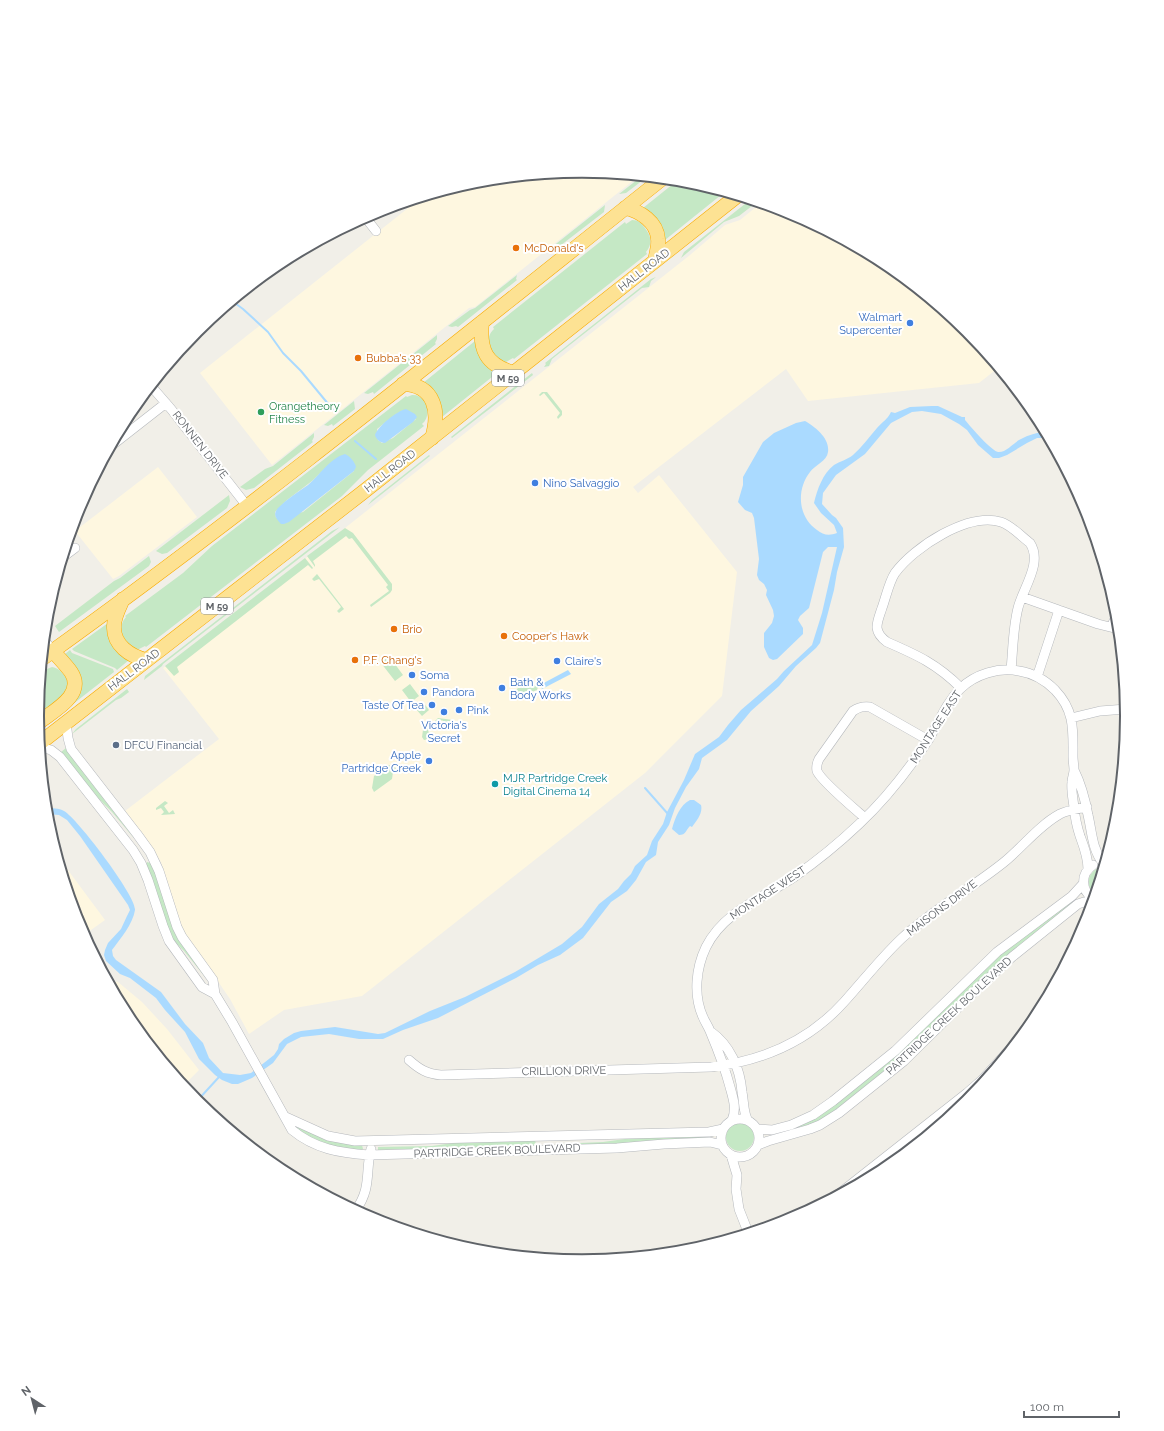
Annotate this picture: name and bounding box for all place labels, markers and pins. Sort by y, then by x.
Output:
place label: McDonald's [524,242,584,255]
marker: McDonald's [511,243,521,253]
place label: Walmart Supercenter [839,311,902,337]
marker: Walmart Supercenter [905,318,915,328]
place label: Bubba's 33 [366,352,421,365]
marker: Bubba's 33 [353,353,363,363]
place label: Orangetheory Fitness [269,400,340,426]
marker: Orangetheory Fitness [256,407,266,417]
place label: Nino Salvaggio [543,477,620,490]
marker: Nino Salvaggio [530,478,540,488]
place label: Brio [402,623,423,636]
marker: Brio [389,624,399,634]
place label: Cooper's Hawk [512,630,589,643]
marker: Cooper's Hawk [499,631,509,641]
place label: P.F. Chang's [363,654,422,667]
marker: P.F. Chang's [350,655,360,665]
place label: Claire's [565,655,601,668]
marker: Claire's [552,656,562,666]
place label: Soma [420,669,449,682]
marker: Soma [407,670,417,680]
place label: Bath & Body Works [510,676,571,702]
marker: Bath & Body Works [497,683,507,693]
place label: Pandora [432,686,474,699]
marker: Pandora [419,687,429,697]
place label: Taste Of Tea [362,699,424,712]
marker: Taste Of Tea [427,700,437,710]
place label: Pink [467,704,489,717]
marker: Pink [454,705,464,715]
marker: Victoria's Secret [439,707,449,717]
place label: Victoria's Secret [421,719,467,745]
place label: DFCU Financial [124,739,202,752]
marker: DFCU Financial [111,740,121,750]
place label: Apple Partridge Creek [342,749,422,775]
marker: Apple Partridge Creek [424,756,434,766]
place label: MJR Partridge Creek Digital Cinema 14 [503,772,608,798]
marker: MJR Partridge Creek Digital Cinema 14 [490,779,500,789]

